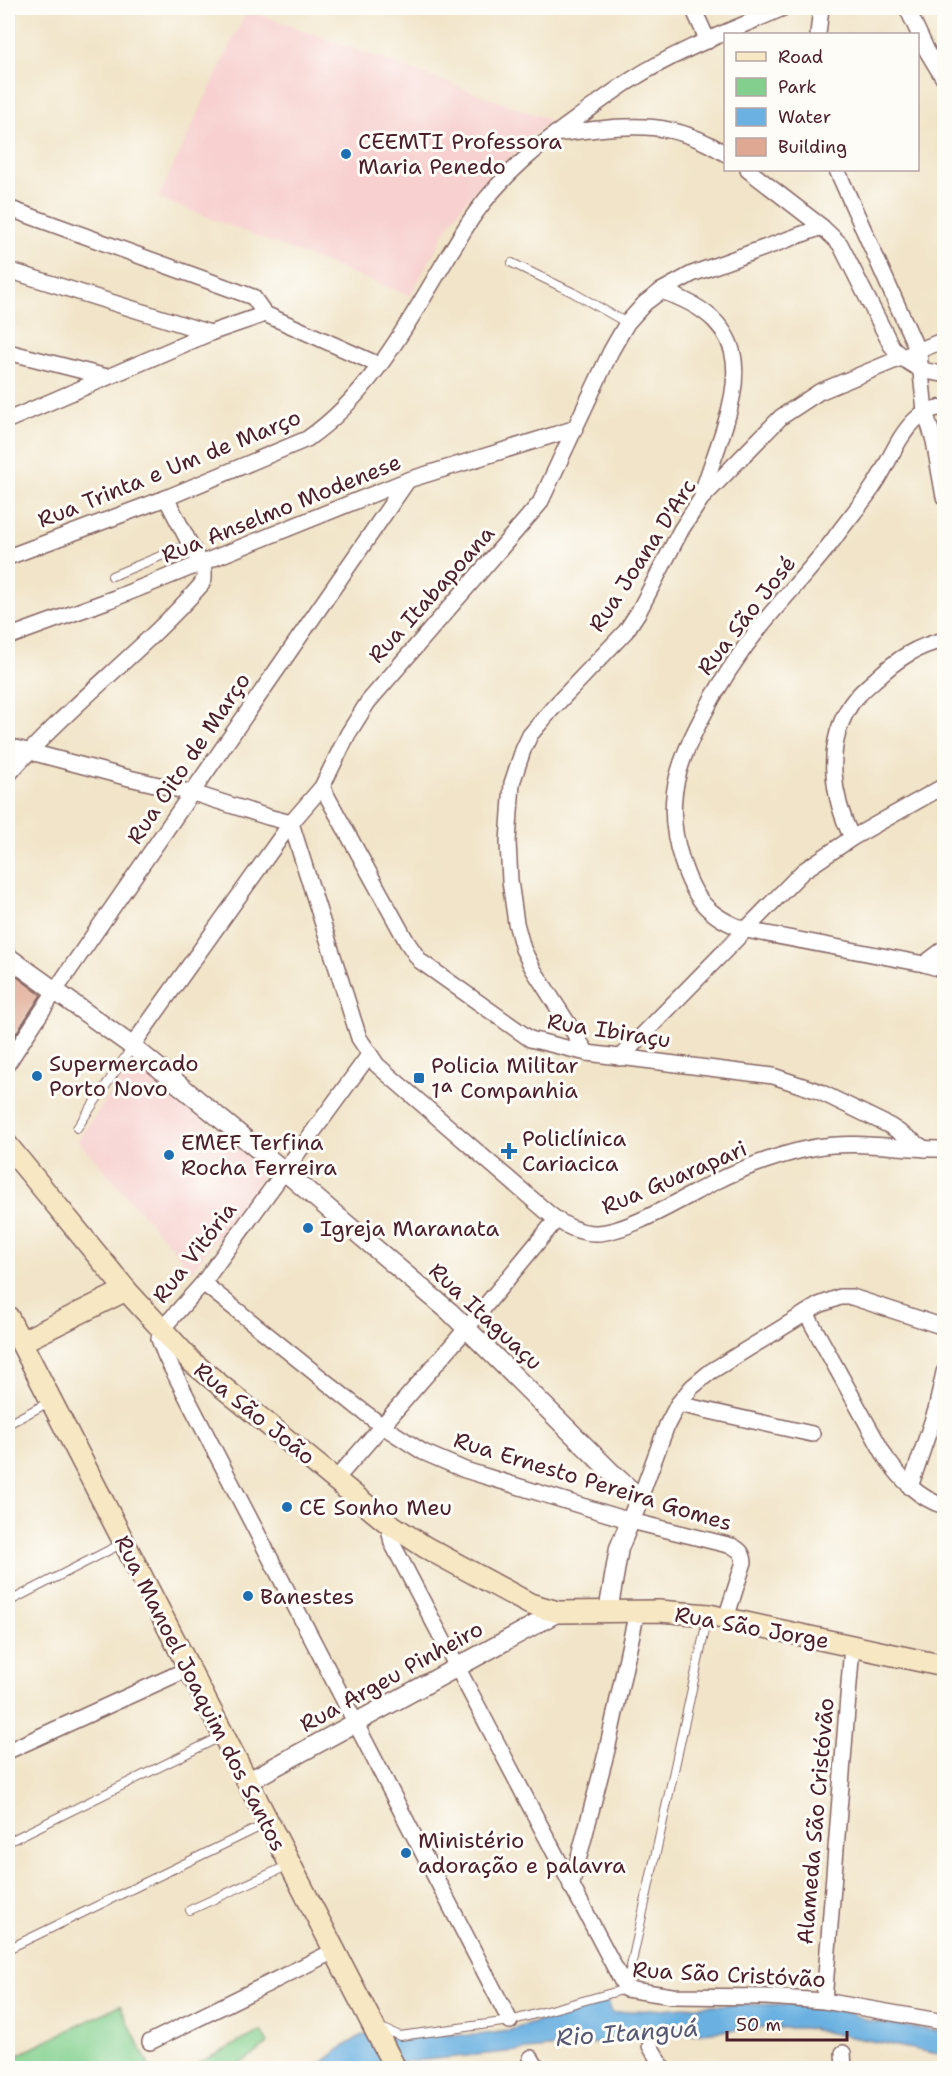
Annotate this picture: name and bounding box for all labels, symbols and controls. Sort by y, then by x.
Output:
legend [724,33,919,171]
text: Road [778,45,823,69]
text: Park [778,75,817,99]
text: Water [778,105,831,129]
place label: CEEMTI Professora Maria Penedo [358,127,562,181]
text: Building [778,135,847,159]
marker: CEEMTI Professora Maria Penedo [339,147,353,161]
street label: Rua Trinta e Um de Março [33,402,305,535]
street label: Rua Anselmo Modenese [157,447,405,570]
street label: Rua Joana D'Arc [582,473,703,637]
street label: Rua Itabapoana [362,519,501,669]
street label: Rua São José [691,550,802,681]
street label: Rua Oito de Março [120,667,257,850]
street label: Rua Ibiraçu [545,1006,673,1055]
place label: Supermercado Porto Novo [49,1049,199,1103]
place label: Policia Militar 1ª Companhia [431,1051,579,1105]
marker: Supermercado Porto Novo [30,1069,44,1083]
marker: Policia Militar 1ª Companhia [412,1071,426,1085]
place label: Policlínica Cariacica [522,1124,627,1178]
place label: EMEF Terfina Rocha Ferreira [181,1128,337,1182]
street label: Rua Guarapari [597,1134,751,1221]
marker: Policlínica Cariacica [500,1142,518,1160]
marker: EMEF Terfina Rocha Ferreira [162,1148,176,1162]
street label: Rua Vitória [146,1196,243,1309]
place label: Igreja Maranata [320,1214,499,1243]
marker: Igreja Maranata [301,1221,315,1235]
street label: Rua Itaguaçu [423,1256,549,1376]
street label: Rua São João [188,1356,321,1471]
street label: Rua Ernesto Pereira Gomes [450,1425,736,1538]
place label: CE Sonho Meu [299,1493,452,1522]
marker: CE Sonho Meu [280,1500,294,1514]
street label: Rua Manoel Joaquim dos Santos [108,1530,293,1856]
place label: Banestes [260,1582,354,1611]
marker: Banestes [241,1589,255,1603]
street label: Rua São Jorge [672,1600,831,1655]
street label: Rua Argeu Pinheiro [294,1614,488,1739]
street label: Alameda São Cristóvão [790,1696,841,1946]
place label: Ministério adoração e palavra [418,1826,626,1880]
marker: Ministério adoração e palavra [399,1846,413,1860]
street label: Rua São Cristóvão [632,1955,826,1994]
scale bar [727,2004,847,2042]
water label: Rio Itanguá [555,2012,699,2054]
text: 50 m [736,2013,781,2037]

